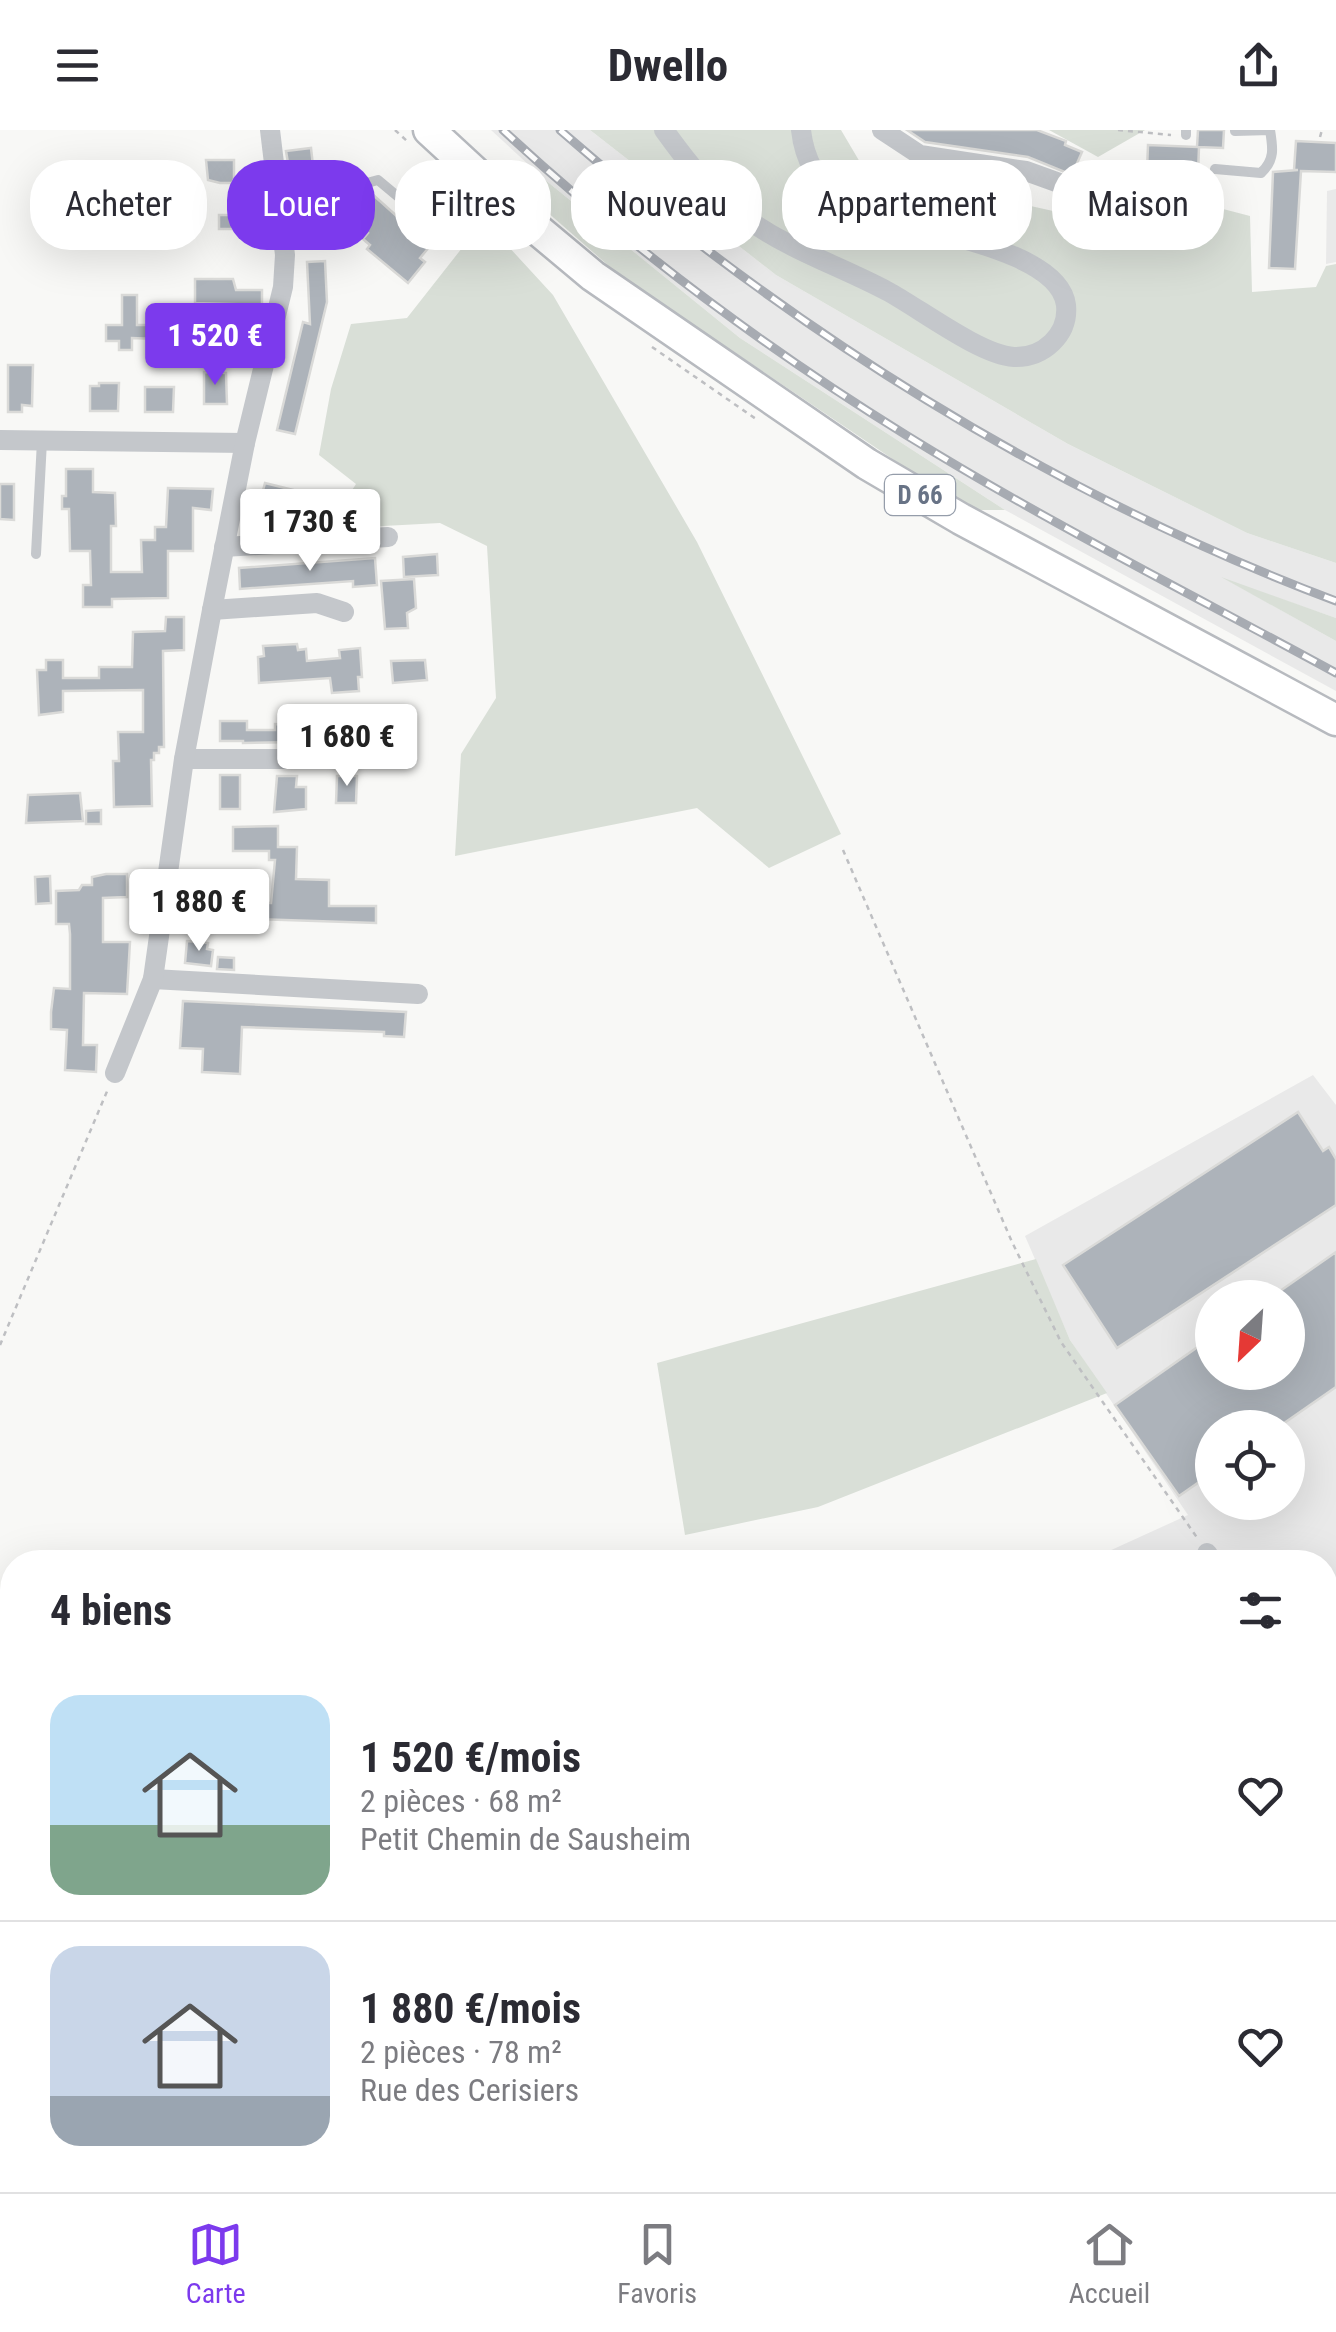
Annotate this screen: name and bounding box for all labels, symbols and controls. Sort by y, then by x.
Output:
icon: menu [50,38,105,93]
icon: share [1231,38,1286,93]
text: Dwello [608,39,728,92]
chip: Acheter [30,160,207,250]
chip: Louer [227,160,375,250]
chip: Filtres [395,160,551,250]
chip: Nouveau [571,160,762,250]
chip: Appartement [782,160,1032,250]
chip: Maison [1052,160,1224,250]
pin: 1 520 € [123,303,307,388]
text: 1 520 € [167,316,263,354]
road number: D 66 [885,475,955,515]
pin: 1 730 € [218,489,402,574]
text: 1 730 € [262,502,358,540]
pin: 1 680 € [255,704,439,789]
text: 1 680 € [299,717,395,755]
pin: 1 880 € [107,869,291,954]
text: 1 880 € [151,882,247,920]
north arrow [1195,1280,1305,1390]
map controls [1195,1280,1305,1520]
button: locate [1195,1410,1305,1520]
icon: filters [1233,1583,1288,1638]
text: 4 biens [50,1586,172,1635]
text: 1 520 €/mois [360,1733,581,1782]
icon: home [130,1735,250,1855]
icon: heart [1233,1768,1288,1823]
text: 2 pièces · 68 m² [360,1782,562,1820]
text: Petit Chemin de Sausheim [360,1820,691,1858]
text: 1 880 €/mois [360,1984,581,2033]
icon: home [130,1986,250,2106]
icon: heart [1233,2019,1288,2074]
text: 2 pièces · 78 m² [360,2033,562,2071]
text: Rue des Cerisiers [360,2071,579,2109]
tab: Carte [186,2217,246,2310]
tab: Favoris [617,2217,697,2310]
tab: Accueil [1069,2217,1150,2310]

